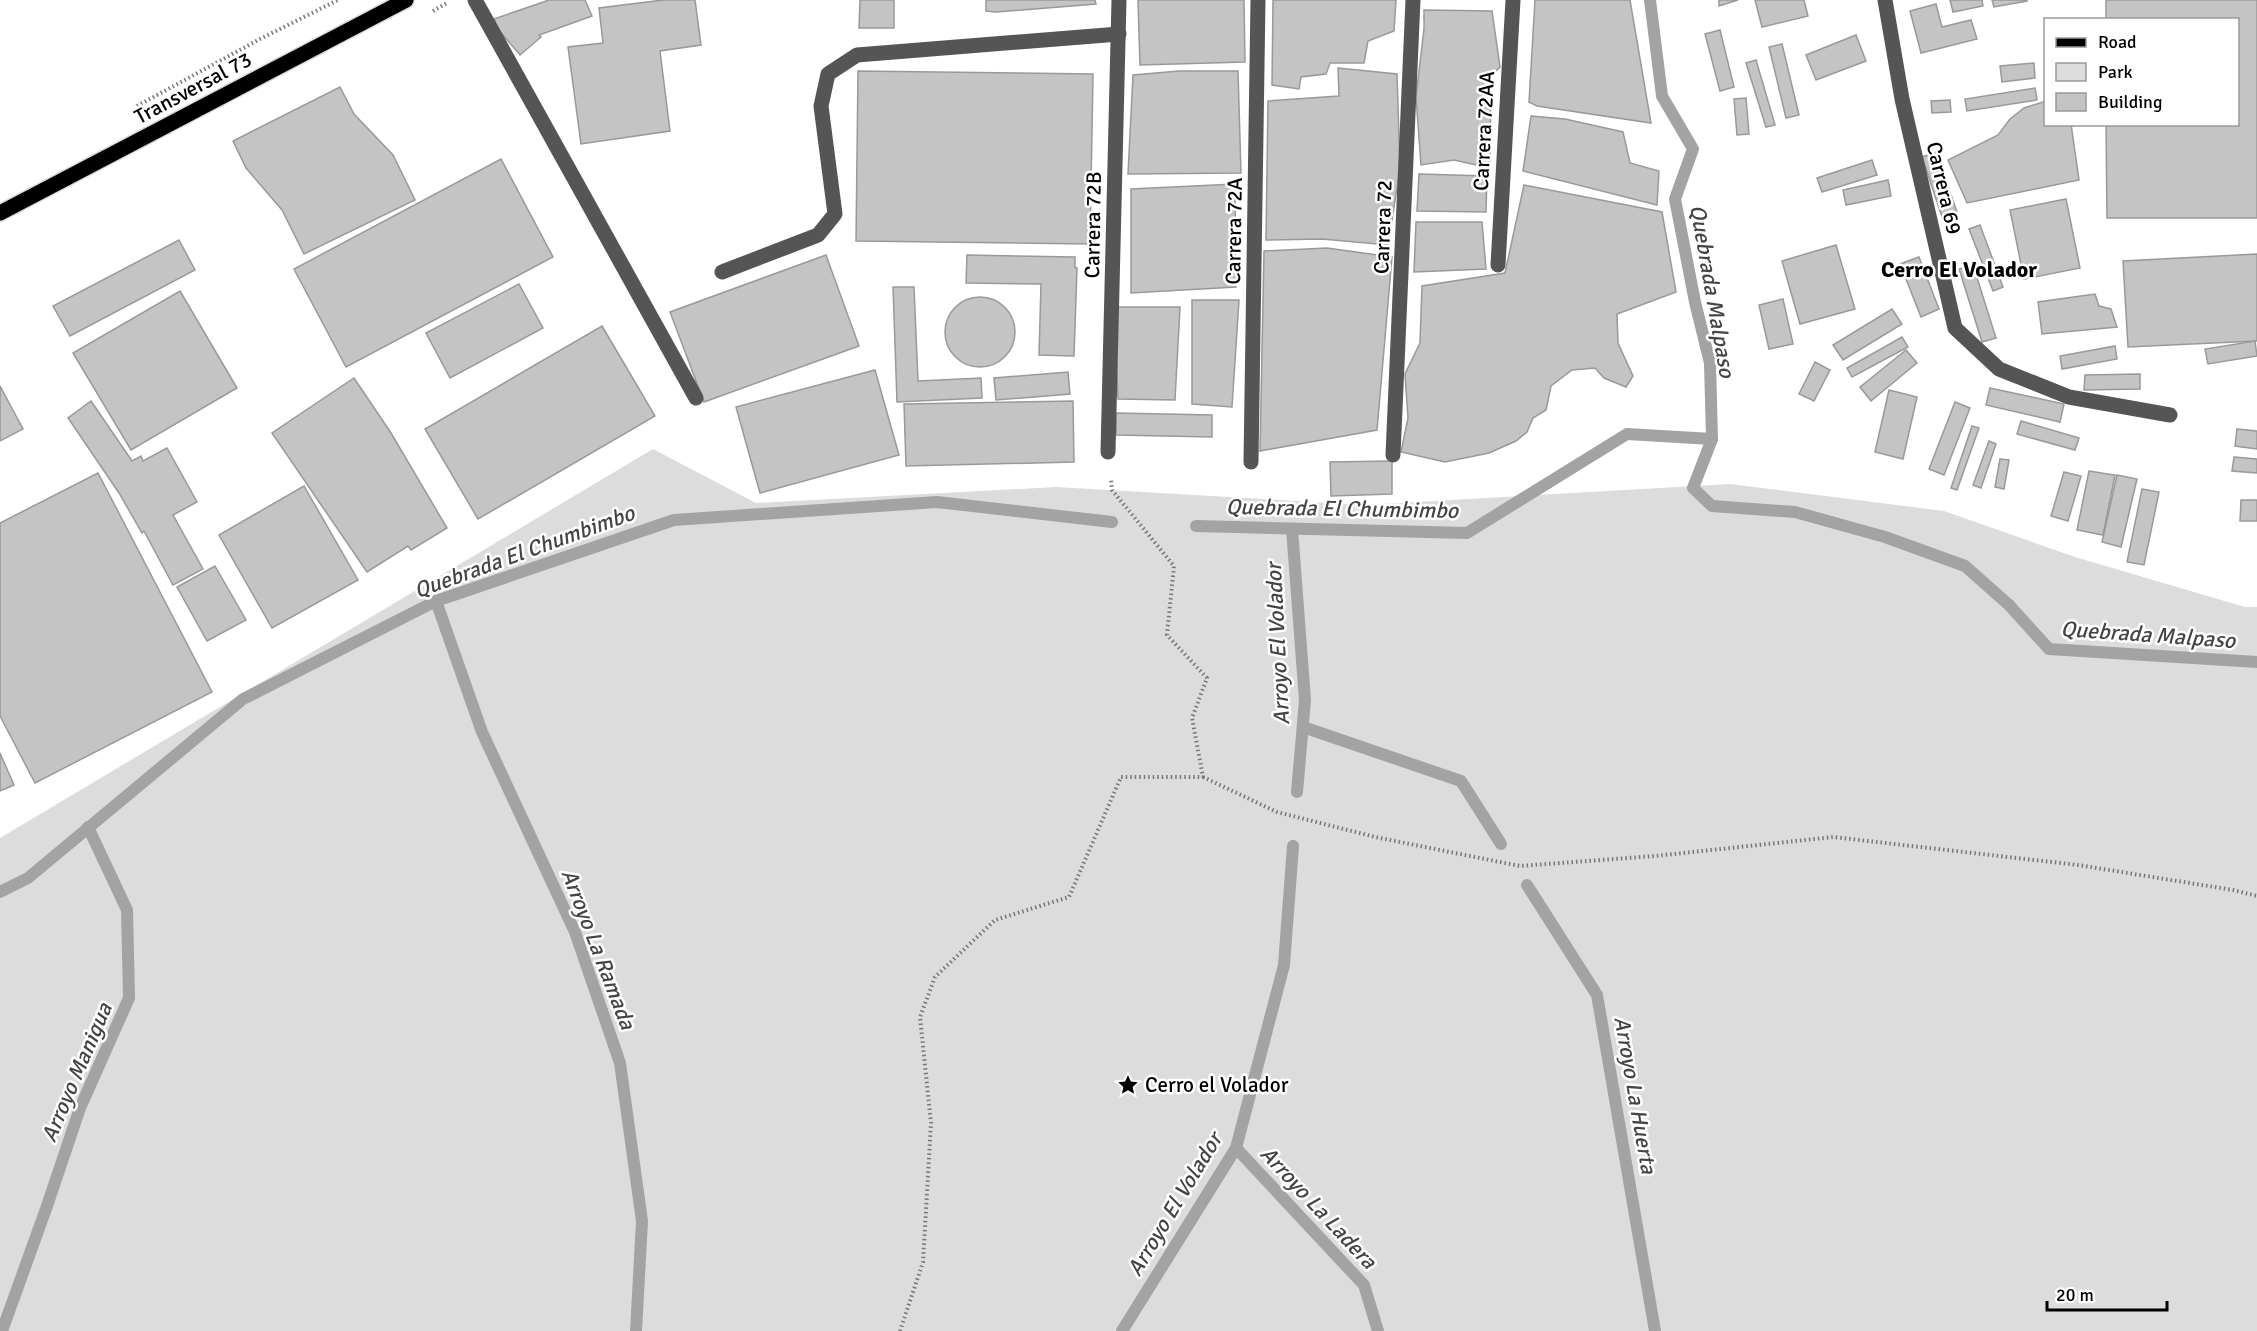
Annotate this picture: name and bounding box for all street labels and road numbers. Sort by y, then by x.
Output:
street label: Transversal 73 [130,46,256,130]
street label: Carrera 72AA [1468,70,1500,192]
street label: Carrera 69 [1921,139,1967,237]
street label: Carrera 72B [1079,171,1107,279]
street label: Carrera 72A [1220,177,1248,285]
street label: Carrera 72 [1368,179,1398,275]

